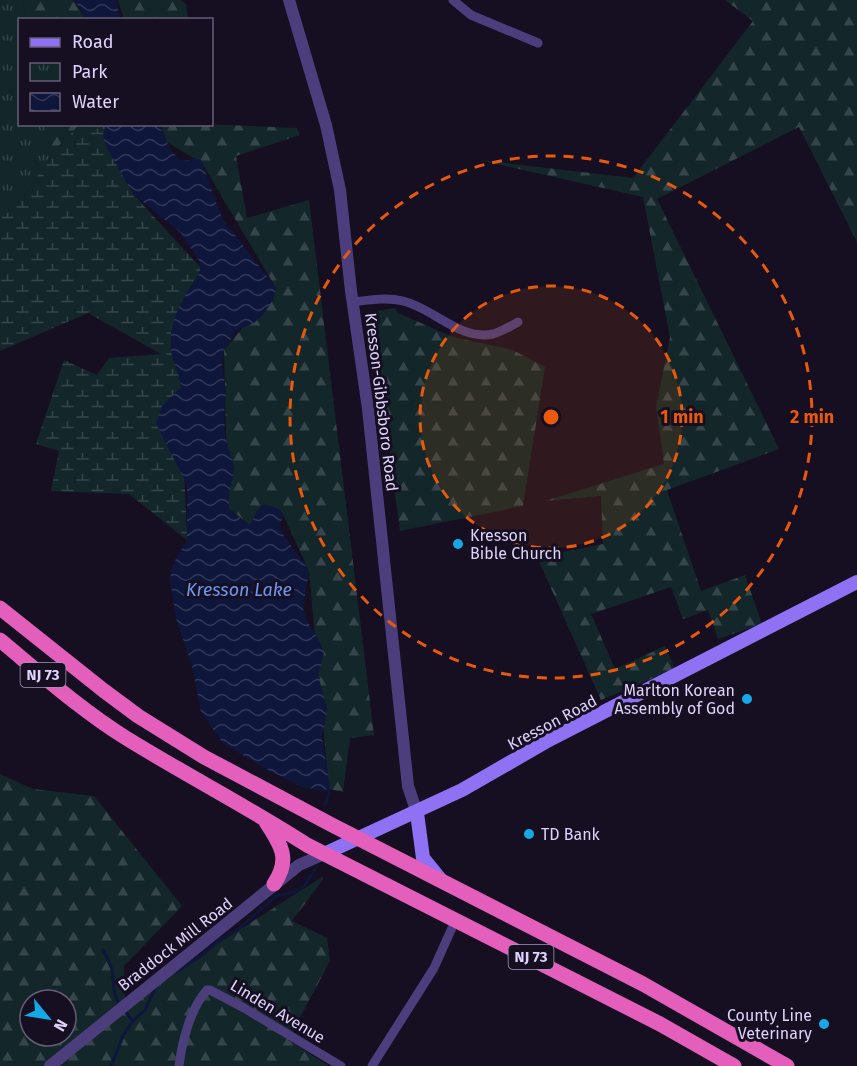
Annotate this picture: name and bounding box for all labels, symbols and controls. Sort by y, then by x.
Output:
legend [18,18,213,126]
text: Road [72,31,114,53]
text: Park [72,61,108,83]
text: Water [72,91,119,113]
street label: Kresson-Gibbsboro Road [361,312,402,493]
text: 1 min [660,406,704,428]
text: 2 min [790,406,834,428]
centre of rings [541,407,561,427]
place label: Kresson Bible Church [470,526,562,563]
marker: Kresson Bible Church [451,537,465,551]
water label: Kresson Lake [186,579,292,601]
road number: NJ 73 [20,663,66,687]
place label: Marlton Korean Assembly of God [615,681,735,718]
street label: Kresson Road [504,691,600,754]
marker: Marlton Korean Assembly of God [740,692,754,706]
place label: TD Bank [541,825,601,844]
marker: TD Bank [522,827,536,841]
street label: Braddock Mill Road [114,894,236,995]
road number: NJ 73 [508,945,554,969]
street label: Linden Avenue [227,976,328,1047]
north arrow [18,988,78,1048]
place label: County Line Veterinary [727,1006,812,1043]
text: N [50,1016,71,1035]
marker: County Line Veterinary [817,1017,831,1031]

